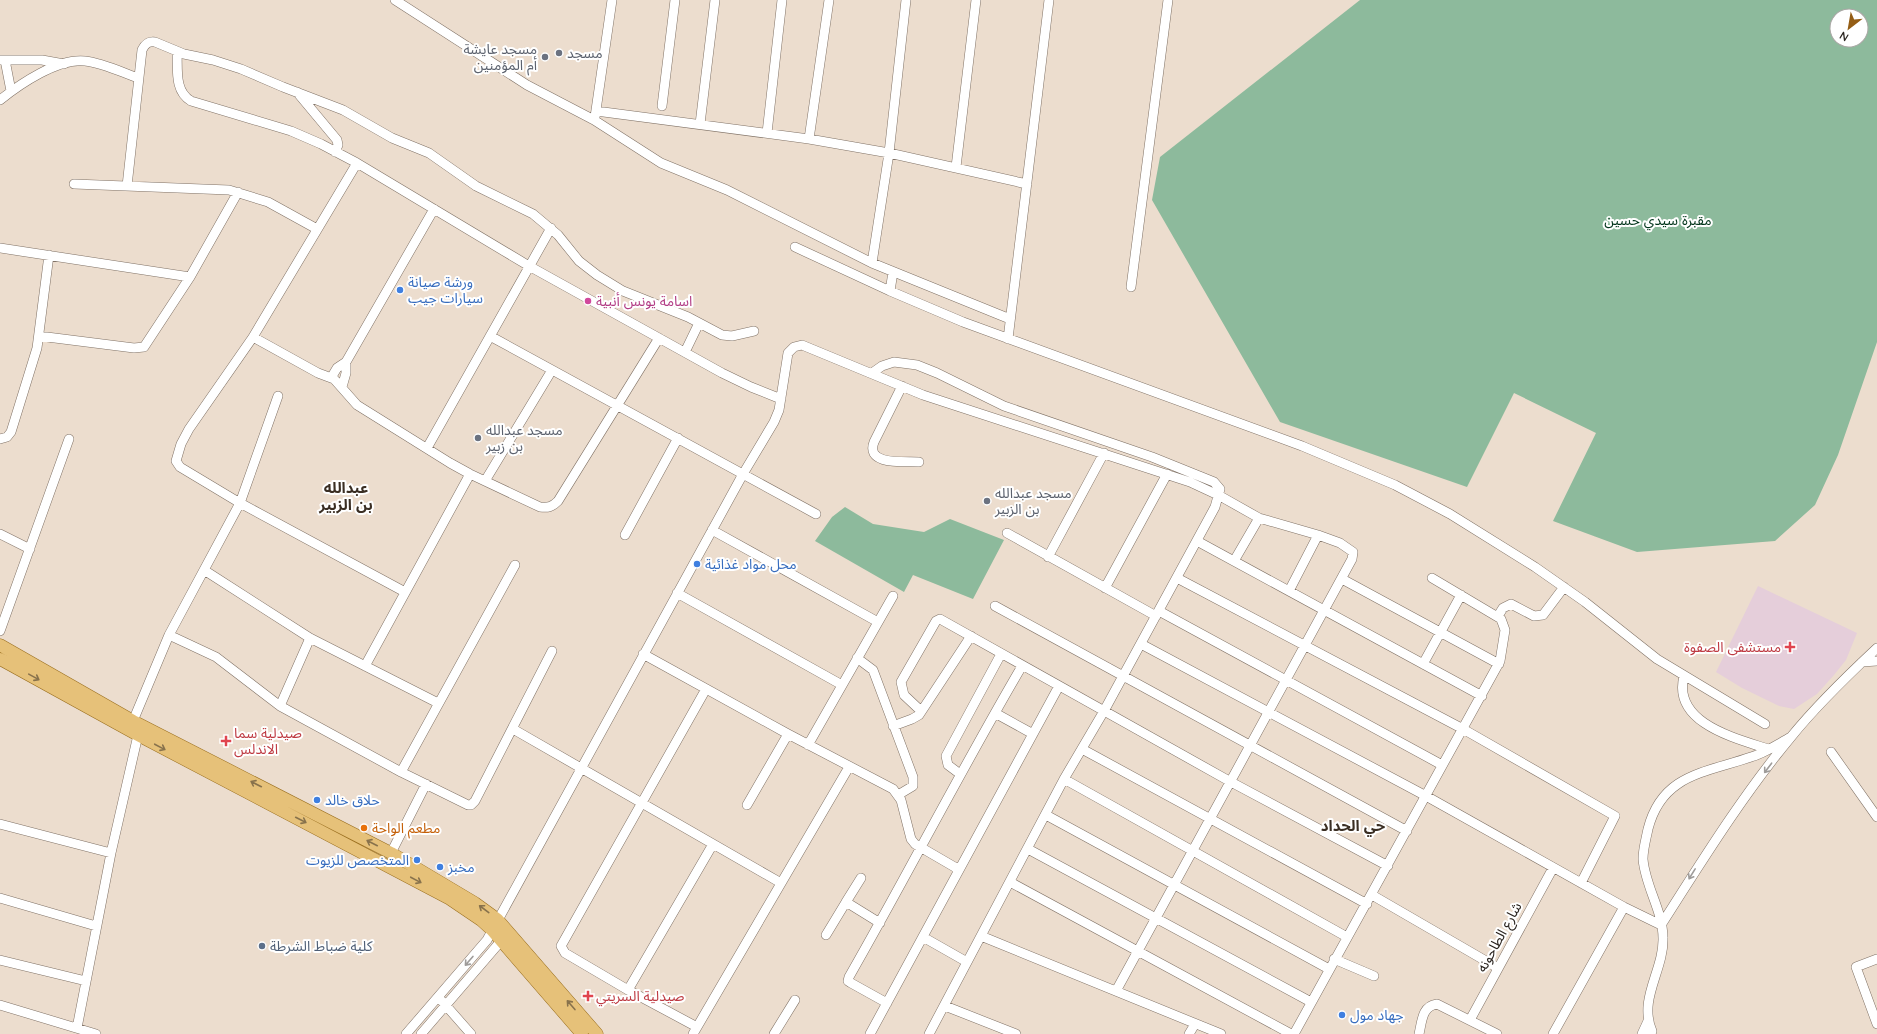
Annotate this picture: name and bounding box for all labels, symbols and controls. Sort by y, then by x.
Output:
north arrow [1829,8,1869,48]
text: N [1837,28,1851,45]
place label: مسجد عايشة أم المؤمنين [464,40,537,76]
place label: مسجد [567,44,603,62]
marker: مسجد [554,48,564,58]
marker: مسجد عايشة أم المؤمنين [540,52,550,62]
park label: مقبرة سيدي حسين [1604,211,1712,231]
place label: ورشة صيانة سيارات جيب [408,273,483,307]
marker: ورشة صيانة سيارات جيب [395,285,405,295]
place label: اسامة يونس أنبية [596,292,692,310]
marker: اسامة يونس أنبية [583,296,593,306]
place label: مسجد عبدالله بن زبير [485,421,563,455]
marker: مسجد عبدالله بن زبير [473,433,483,443]
district label: عبدالله بن الزبير [318,478,373,514]
place label: مسجد عبدالله بن الزبير [994,484,1072,518]
marker: مسجد عبدالله بن الزبير [982,496,992,506]
place label: محل مواد غذائية [705,555,797,573]
marker: محل مواد غذائية [692,559,702,569]
place label: مستشفى الصفوة [1684,638,1781,656]
marker: مستشفى الصفوة [1784,641,1796,653]
one-way arrow [28,674,40,682]
place label: صيدلية سما الاندلس [234,724,302,758]
marker: صيدلية سما الاندلس [221,736,231,746]
one-way arrow [154,744,166,751]
one-way arrow [1764,763,1772,774]
one-way arrow [250,780,262,787]
place label: حلاق خالد [325,791,380,809]
marker: حلاق خالد [312,795,322,805]
one-way arrow [295,816,307,824]
district label: حي الحداد [1321,816,1386,837]
place label: مطعم الواحة [372,819,440,839]
marker: مطعم الواحة [359,823,369,833]
one-way arrow [366,839,378,847]
place label: المتخصص للزيوت [306,851,409,869]
marker: المتخصص للزيوت [412,855,422,865]
place label: مخبز [447,858,475,876]
marker: مخبز [435,862,445,872]
one-way arrow [1688,868,1696,880]
one-way arrow [410,877,422,885]
street label: شارع الطاحونه [1472,899,1527,976]
one-way arrow [478,905,489,913]
place label: كلية ضباط الشرطة [270,937,373,955]
marker: كلية ضباط الشرطة [257,941,267,951]
one-way arrow [464,956,474,966]
place label: صيدلية السريتي [596,987,685,1007]
marker: صيدلية السريتي [583,991,593,1001]
one-way arrow [567,999,576,1010]
place label: جهاد مول [1350,1006,1404,1024]
marker: جهاد مول [1337,1010,1347,1020]

